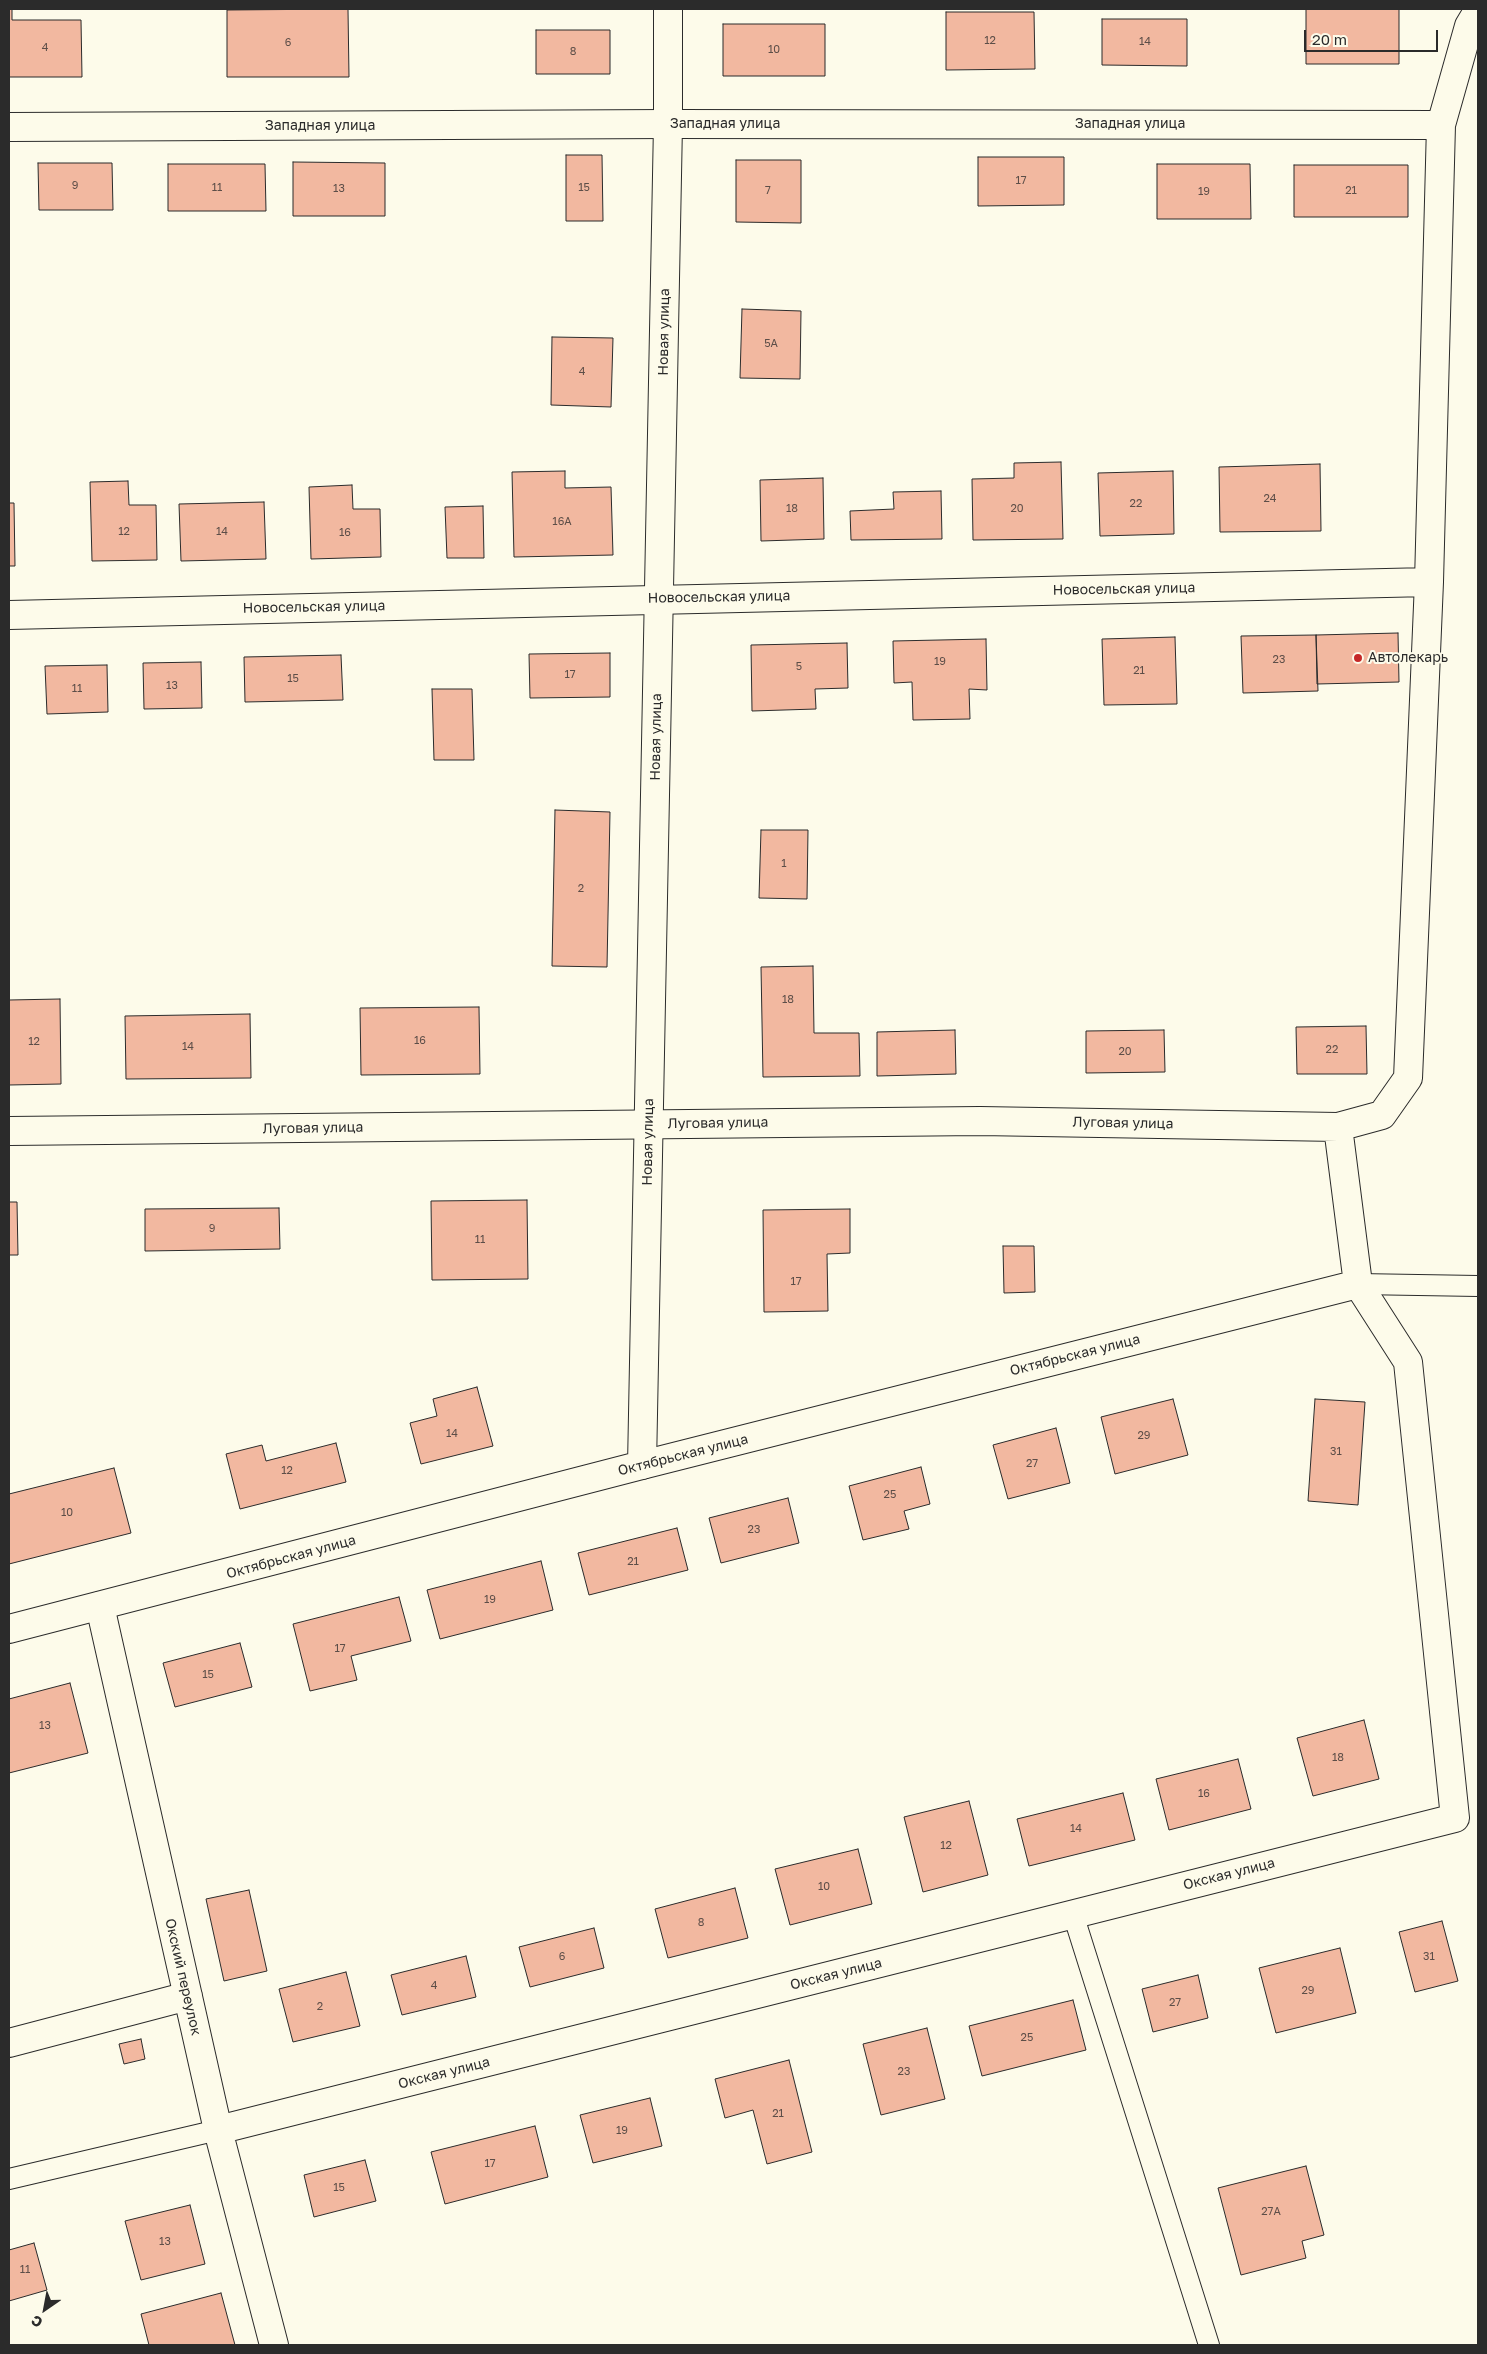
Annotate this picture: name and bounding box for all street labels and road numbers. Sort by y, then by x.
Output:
street label: Западная улица [670,116,780,132]
street label: Западная улица [1075,116,1185,132]
street label: Западная улица [265,118,375,134]
street label: Новая улица [655,288,673,376]
street label: Новосельская улица [1053,579,1195,599]
street label: Новосельская улица [648,587,790,607]
street label: Новосельская улица [243,597,385,617]
street label: Новая улица [647,693,665,781]
street label: Новая улица [639,1098,657,1186]
street label: Луговая улица [667,1114,769,1132]
street label: Луговая улица [1072,1114,1174,1132]
street label: Луговая улица [262,1119,364,1137]
street label: Октябрьская улица [1008,1331,1142,1379]
street label: Октябрьская улица [616,1431,750,1479]
street label: Октябрьская улица [224,1532,358,1582]
street label: Окская улица [1181,1854,1277,1894]
street label: Окский переулок [161,1917,205,2037]
street label: Окская улица [788,1954,884,1994]
street label: Окская улица [396,2053,492,2093]

